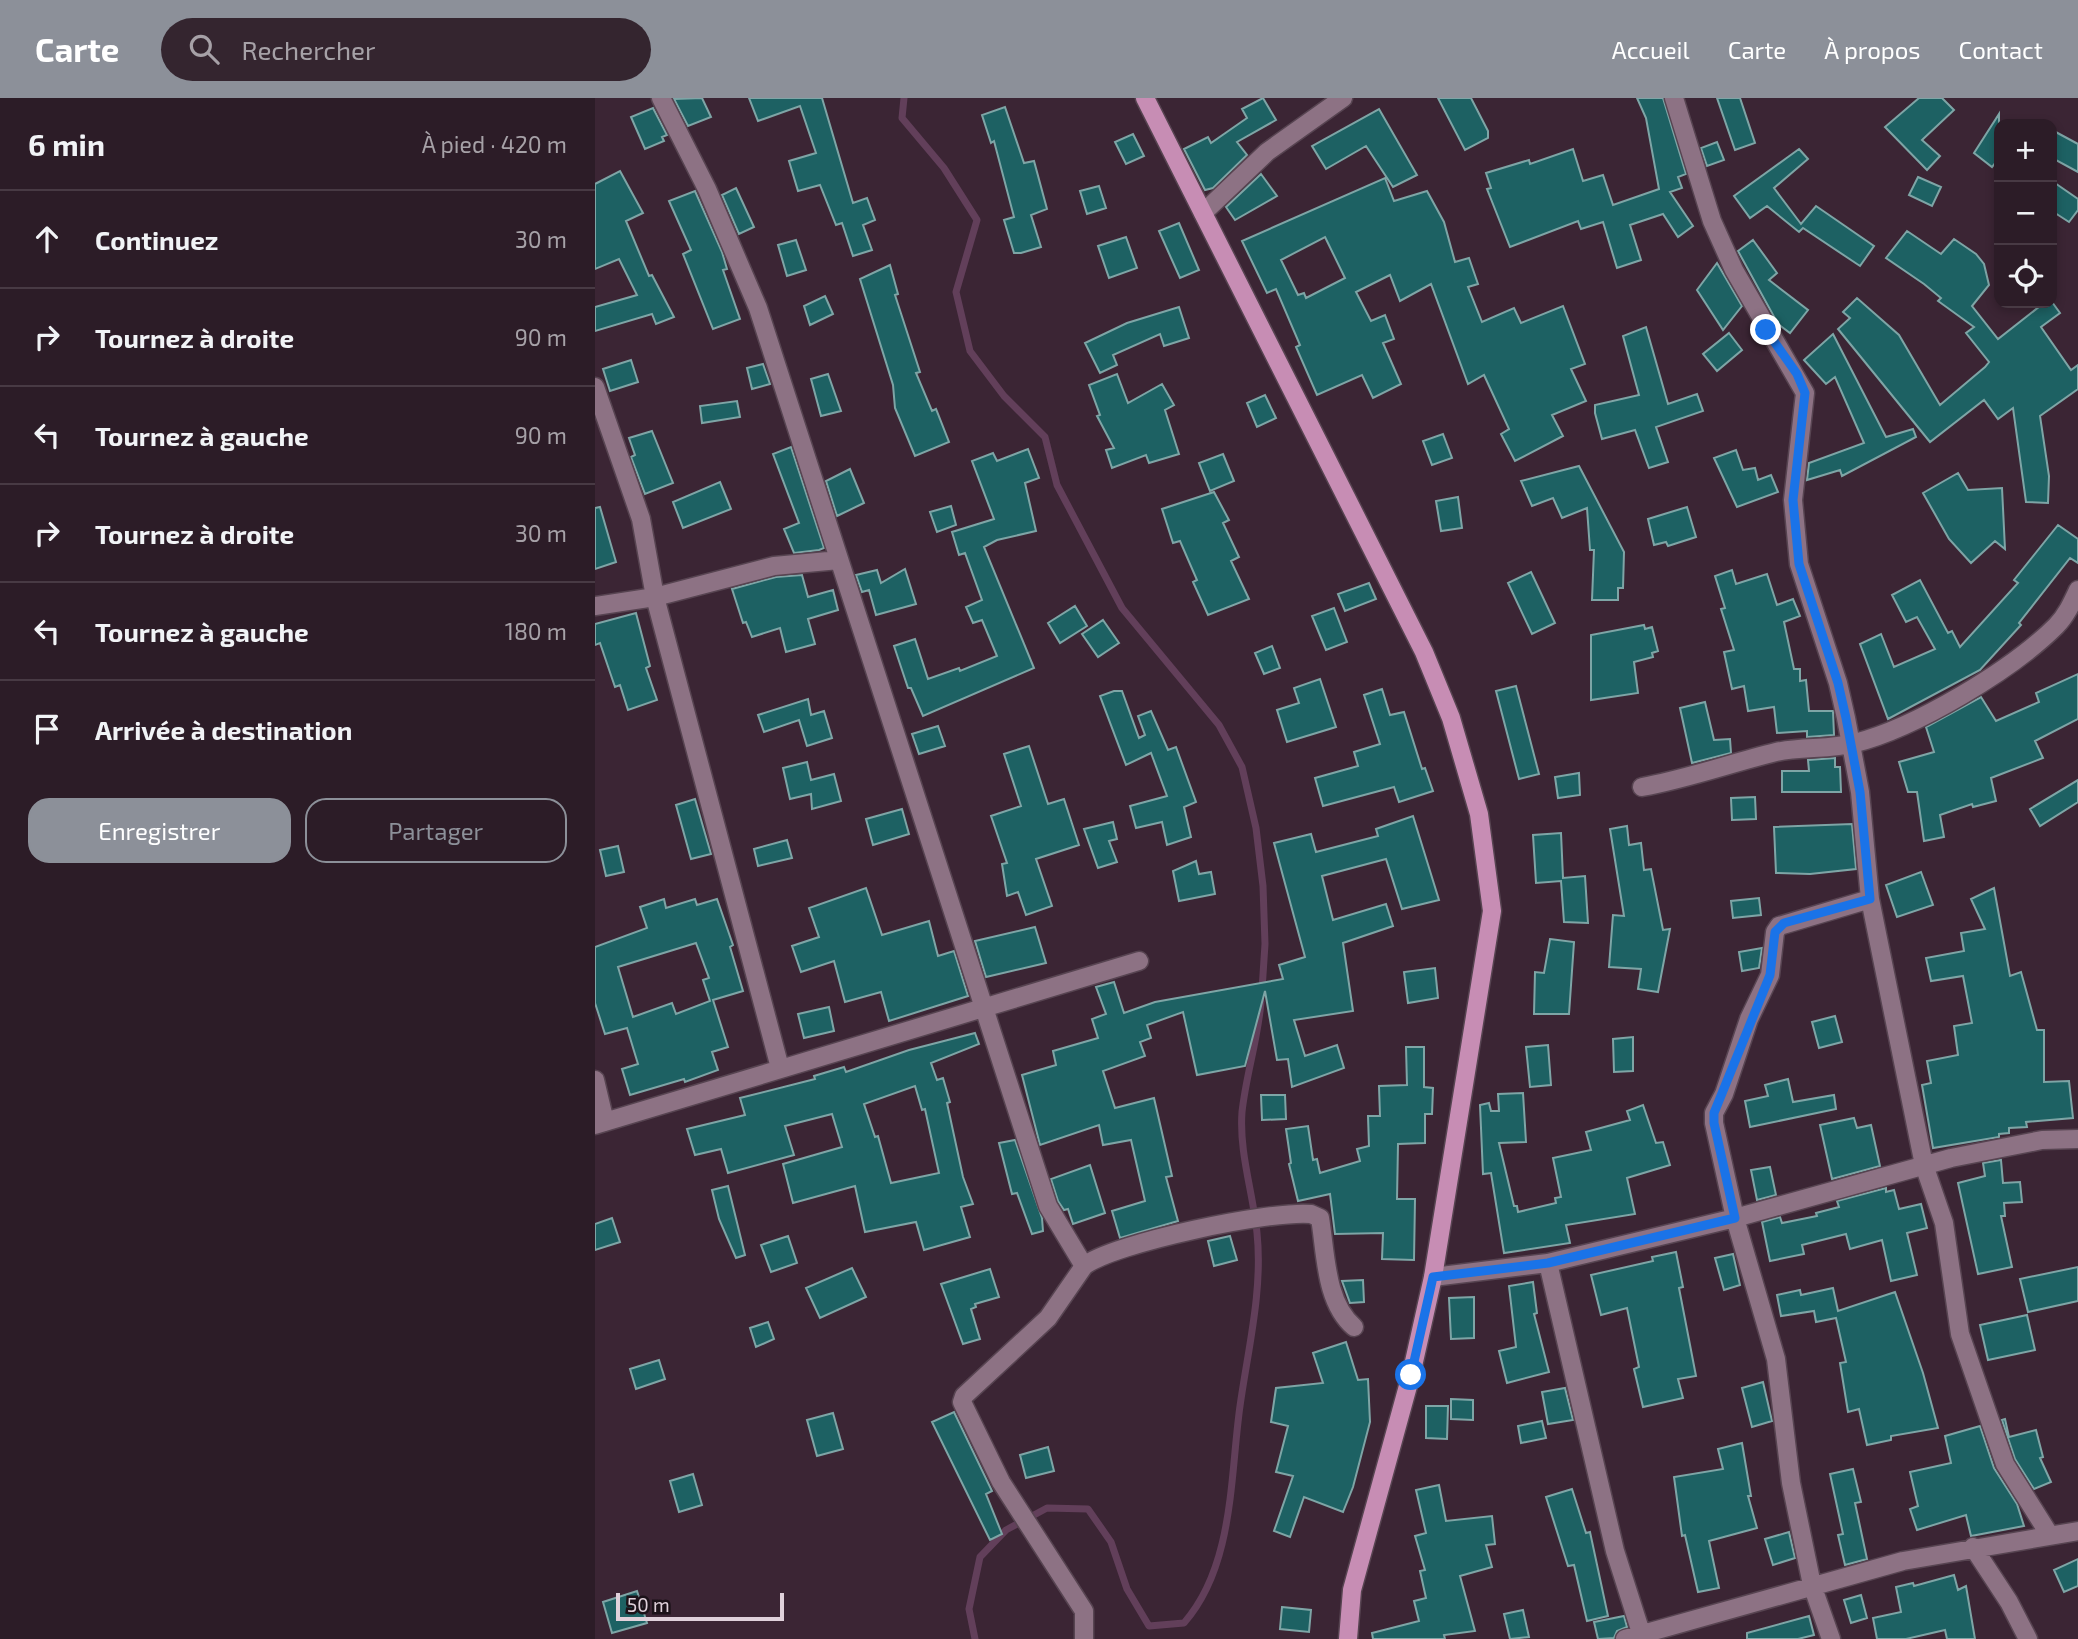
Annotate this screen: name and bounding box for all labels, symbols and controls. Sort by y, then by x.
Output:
search box [161,18,651,81]
text: Carte [35,29,119,69]
icon: search [185,30,223,68]
text: Rechercher [241,34,375,65]
text: Accueil [1612,35,1690,64]
text: Carte [1728,35,1786,64]
text: À propos [1824,35,1921,64]
text: Contact [1959,35,2043,64]
map controls [1994,119,2057,308]
button: + [1994,119,2057,182]
text: 6 min [28,126,105,162]
text: À pied · 420 m [422,130,567,158]
button: − [1994,182,2057,245]
icon: ahead [28,220,66,258]
text: Continuez [95,224,218,255]
text: 30 m [515,225,567,253]
button: locate [1994,245,2057,308]
route end [1750,314,1781,345]
icon: right [28,318,66,356]
text: Tournez à droite [95,322,294,353]
text: 90 m [515,323,567,351]
icon: left [28,416,66,454]
text: Tournez à gauche [95,420,309,451]
text: 90 m [515,421,567,449]
icon: right [28,514,66,552]
text: Tournez à droite [95,518,294,549]
text: 30 m [515,519,567,547]
icon: left [28,612,66,650]
text: Tournez à gauche [95,616,309,647]
text: 180 m [505,617,567,645]
icon: arrive [28,710,66,748]
text: Arrivée à destination [95,714,352,745]
button: Enregistrer [28,798,291,863]
button: Partager [305,798,567,863]
route start [1395,1359,1426,1390]
scale bar [616,1590,784,1622]
text: 50 m [627,1593,670,1616]

